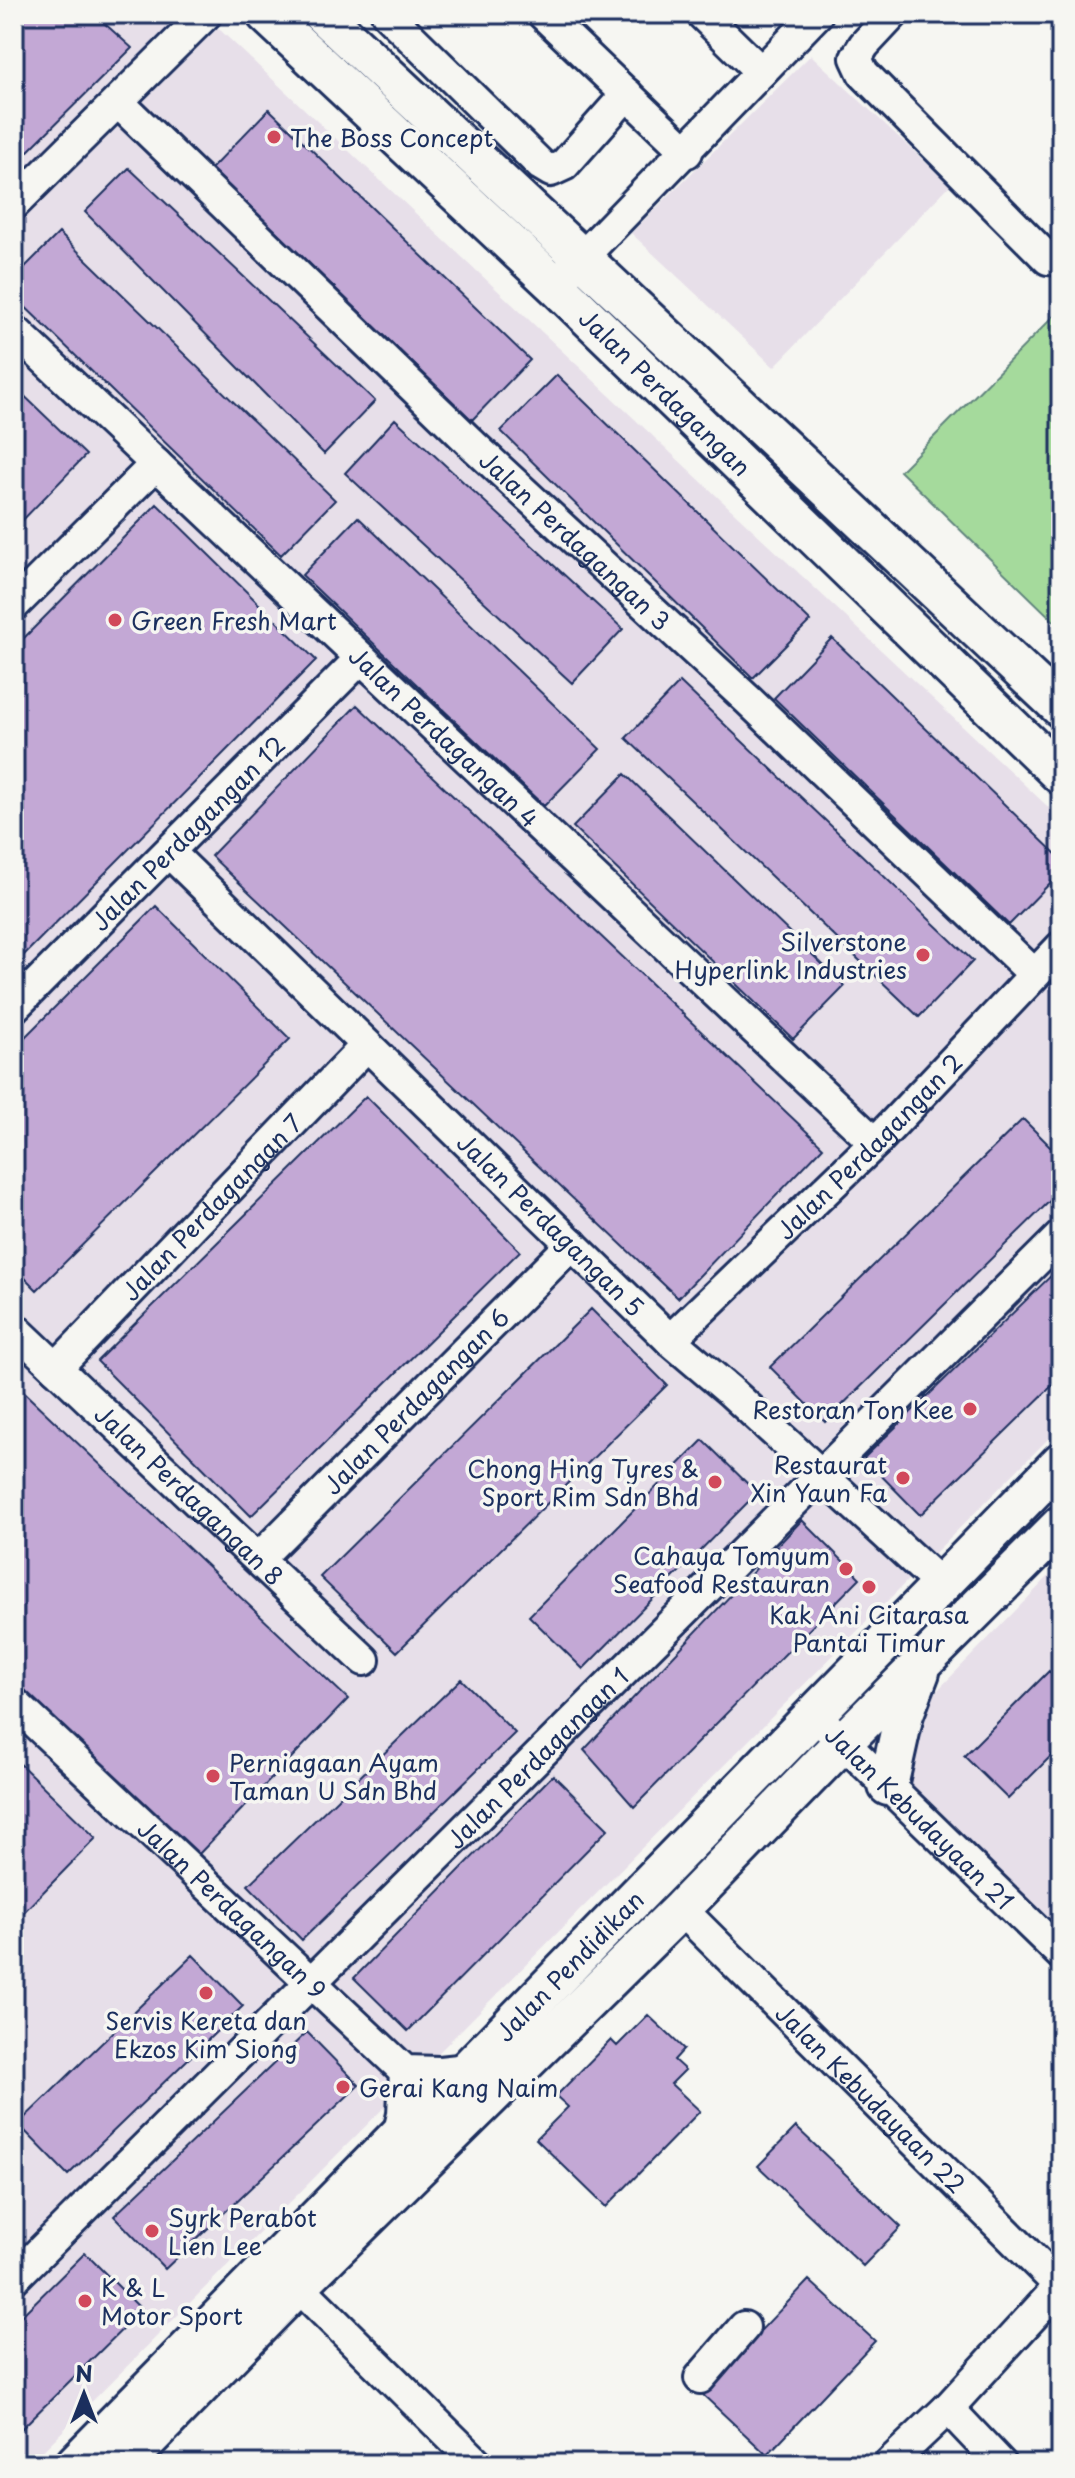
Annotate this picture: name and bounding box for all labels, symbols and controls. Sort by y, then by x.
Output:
place label: The Boss Concept [290,119,494,155]
marker: The Boss Concept [265,128,283,146]
street label: Jalan Perdagangan [571,300,760,484]
street label: Jalan Perdagangan 3 [472,442,679,638]
place label: Green Fresh Mart [131,602,337,638]
marker: Green Fresh Mart [106,611,124,629]
street label: Jalan Perdagangan 4 [341,638,548,835]
street label: Jalan Perdagangan 12 [82,727,293,938]
place label: Silverstone Hyperlink Industries [675,923,907,987]
marker: Silverstone Hyperlink Industries [914,946,932,964]
street label: Jalan Perdagangan 2 [768,1044,970,1247]
street label: Jalan Perdagangan 7 [113,1105,310,1308]
street label: Jalan Perdagangan 5 [449,1124,653,1324]
street label: Jalan Perdagangan 6 [315,1299,517,1502]
place label: Restoran Ton Kee [752,1391,954,1427]
street label: Jalan Perdagangan 8 [87,1396,292,1593]
marker: Restoran Ton Kee [961,1400,979,1418]
place label: Restaurat Xin Yaun Fa [751,1446,887,1510]
place label: Chong Hing Tyres & Sport Rim Sdn Bhd [467,1450,699,1514]
marker: Restaurat Xin Yaun Fa [894,1469,912,1487]
marker: Chong Hing Tyres & Sport Rim Sdn Bhd [706,1473,724,1491]
place label: Cahaya Tomyum Seafood Restauran [613,1537,830,1601]
marker: Cahaya Tomyum Seafood Restauran [837,1560,855,1578]
marker: Kak Ani Citarasa Pantai Timur [860,1578,878,1596]
place label: Kak Ani Citarasa Pantai Timur [769,1596,969,1660]
street label: Jalan Perdagangan 1 [438,1658,636,1856]
street label: Jalan Kebudayaan 21 [818,1717,1023,1918]
place label: Perniagaan Ayam Taman U Sdn Bhd [229,1744,439,1808]
marker: Perniagaan Ayam Taman U Sdn Bhd [204,1767,222,1785]
street label: Jalan Perdagangan 9 [130,1811,335,2007]
street label: Jalan Pendidikan [487,1882,651,2049]
marker: Servis Kereta dan Ekzos Kim Siong [197,1984,215,2002]
street label: Jalan Kebudayaan 22 [768,1995,974,2201]
place label: Servis Kereta dan Ekzos Kim Siong [105,2002,307,2066]
place label: Gerai Kang Naim [359,2069,558,2105]
marker: Gerai Kang Naim [334,2078,352,2096]
place label: Syrk Perabot Lien Lee [168,2199,317,2263]
marker: Syrk Perabot Lien Lee [143,2222,161,2240]
place label: K & L Motor Sport [101,2269,243,2333]
marker: K & L Motor Sport [76,2292,94,2310]
north arrow [44,2354,124,2434]
text: N [75,2356,93,2389]

